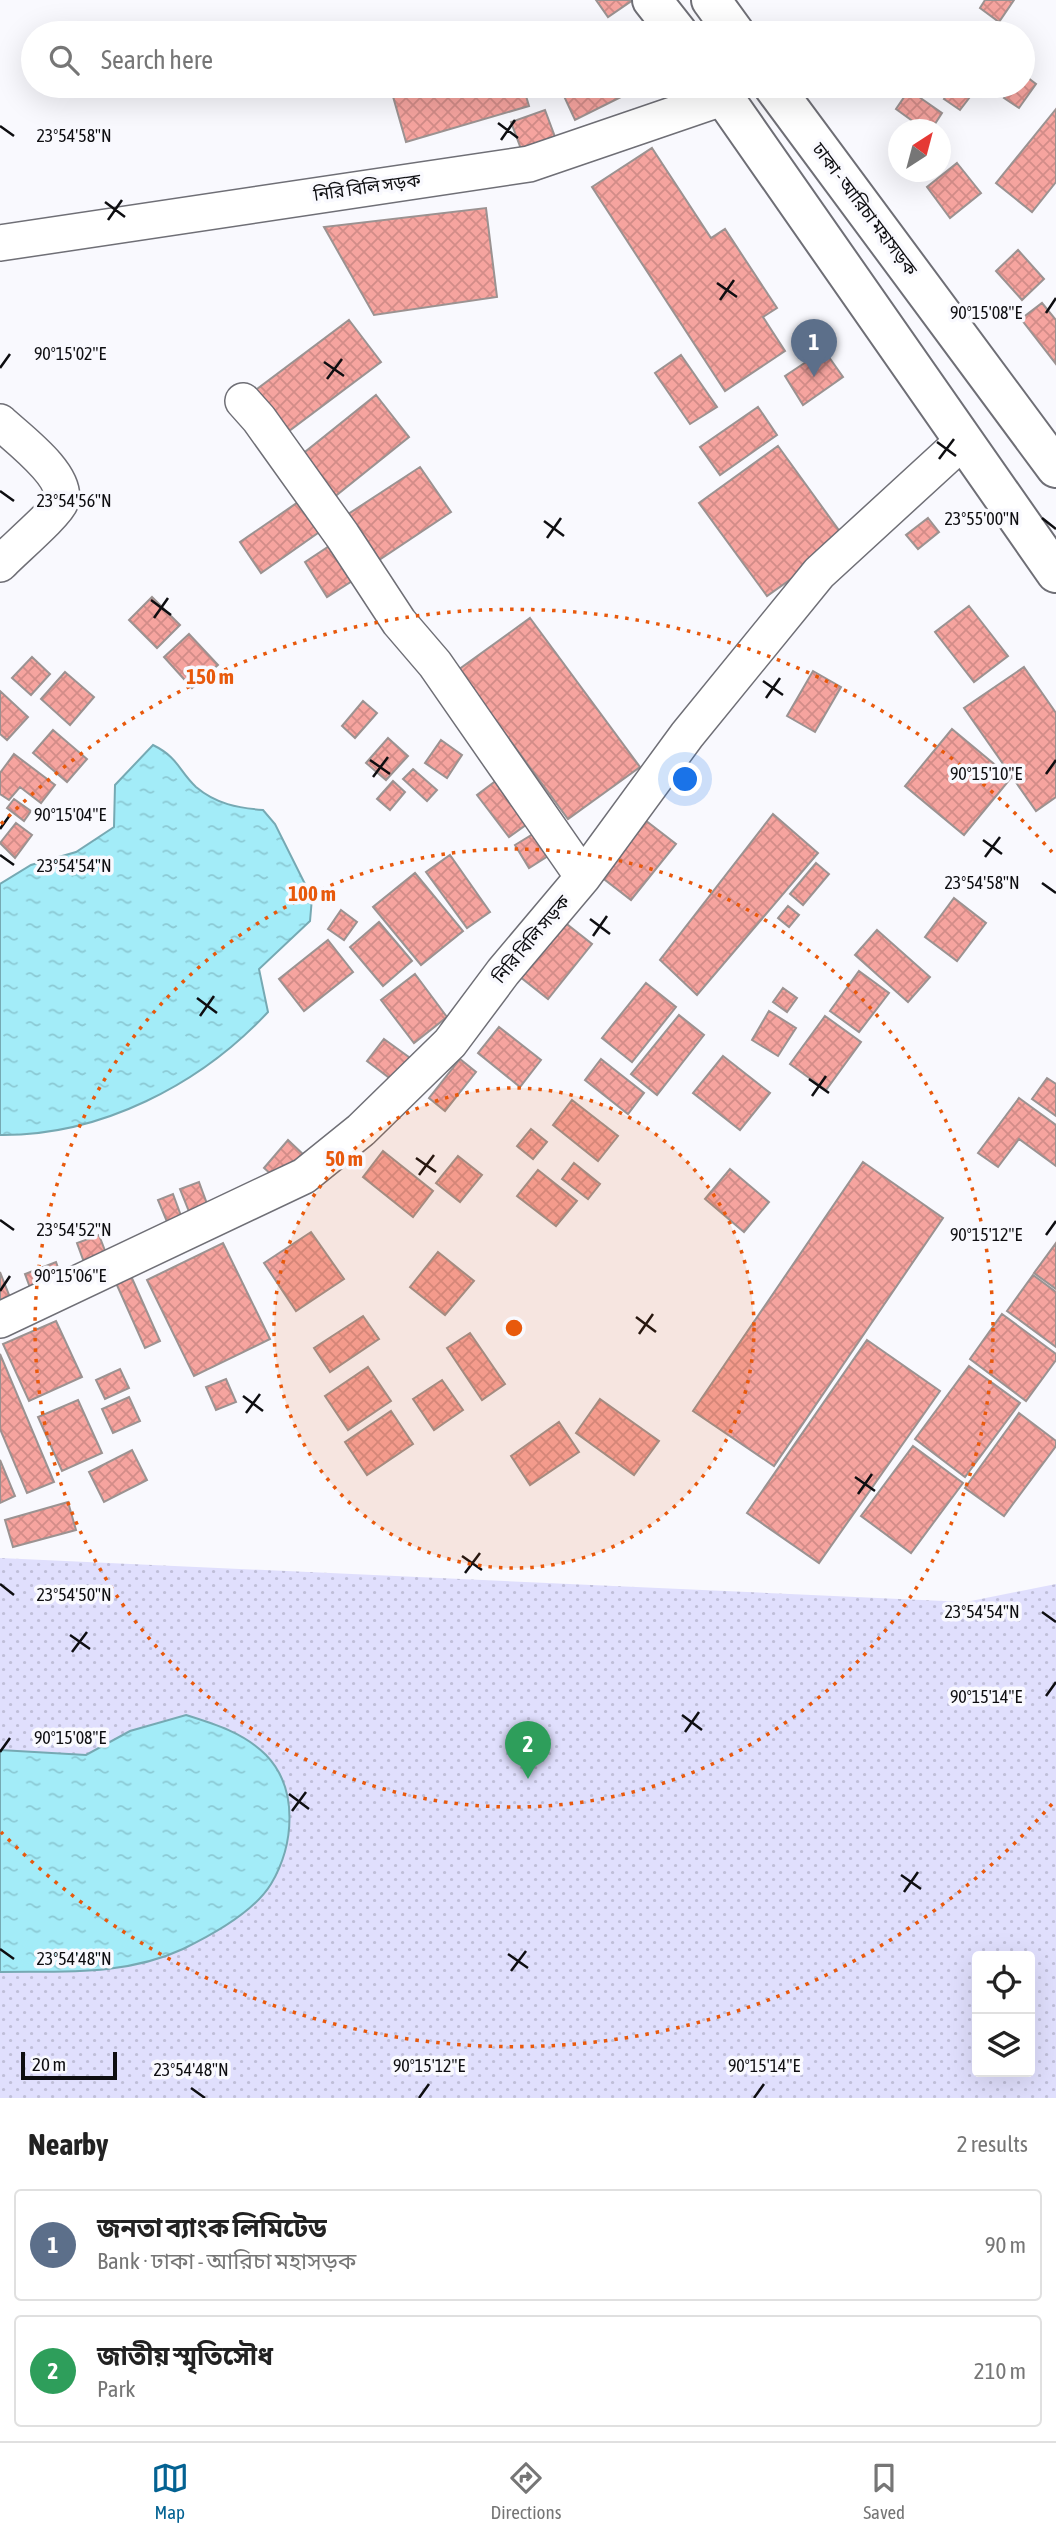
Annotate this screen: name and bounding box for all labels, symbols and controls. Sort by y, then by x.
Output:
search box [21,21,1035,98]
icon: search [45,41,83,79]
text: Search here [101,45,213,75]
north arrow [888,119,951,182]
text: 23°54'58"N [36,125,112,146]
street label: ঢাকা - আরিচা মহাসড়ক [808,138,922,280]
street label: নিরি বিলি সড়ক [311,169,422,205]
text: 90°15'08"E [950,302,1022,323]
pin: 1 [791,319,837,377]
text: 90°15'02"E [34,343,106,364]
text: 23°54'56"N [36,490,112,511]
text: 23°55'00"N [944,508,1020,529]
text: 150 m [186,664,234,688]
your location [668,762,702,796]
text: 90°15'10"E [950,763,1022,784]
text: 90°15'04"E [34,804,106,825]
text: 23°54'54"N [36,855,112,876]
text: 23°54'58"N [944,872,1020,893]
text: 100 m [288,881,336,905]
street label: নিরি বিলি সড়ক [488,890,574,988]
text: 50 m [325,1146,363,1170]
text: 23°54'52"N [36,1219,112,1240]
text: 90°15'12"E [950,1224,1022,1245]
text: 90°15'06"E [34,1265,106,1286]
centre of rings [502,1316,526,1340]
text: 23°54'50"N [36,1584,112,1605]
text: 23°54'54"N [944,1601,1020,1622]
text: 90°15'14"E [950,1686,1022,1707]
pin: 2 [505,1721,551,1779]
text: 90°15'08"E [34,1727,106,1748]
text: 23°54'48"N [36,1948,112,1969]
map controls [972,1951,1035,2077]
button: locate [972,1951,1035,2014]
button: layers [972,2014,1035,2077]
scale bar [21,2049,117,2081]
text: 20 m [32,2053,66,2075]
text: 90°15'12"E [393,2055,465,2076]
text: 90°15'14"E [728,2055,800,2076]
text: 23°54'48"N [153,2059,229,2080]
text: Nearby [28,2127,108,2161]
text: 2 results [957,2131,1028,2157]
text: জনতা ব্যাংক লিমিটেড [97,2213,327,2243]
text: 1 [48,2232,58,2258]
text: 90 m [985,2232,1026,2258]
text: Bank · ঢাকা - আরিচা মহাসড়ক [97,2248,356,2274]
text: জাতীয় স্মৃতিসৌধ [97,2341,273,2371]
text: 2 [48,2358,58,2384]
text: 210 m [974,2358,1026,2384]
text: Park [97,2376,135,2402]
tab: Map [151,2459,189,2523]
tab: Directions [491,2459,561,2523]
tab: Saved [863,2459,905,2523]

